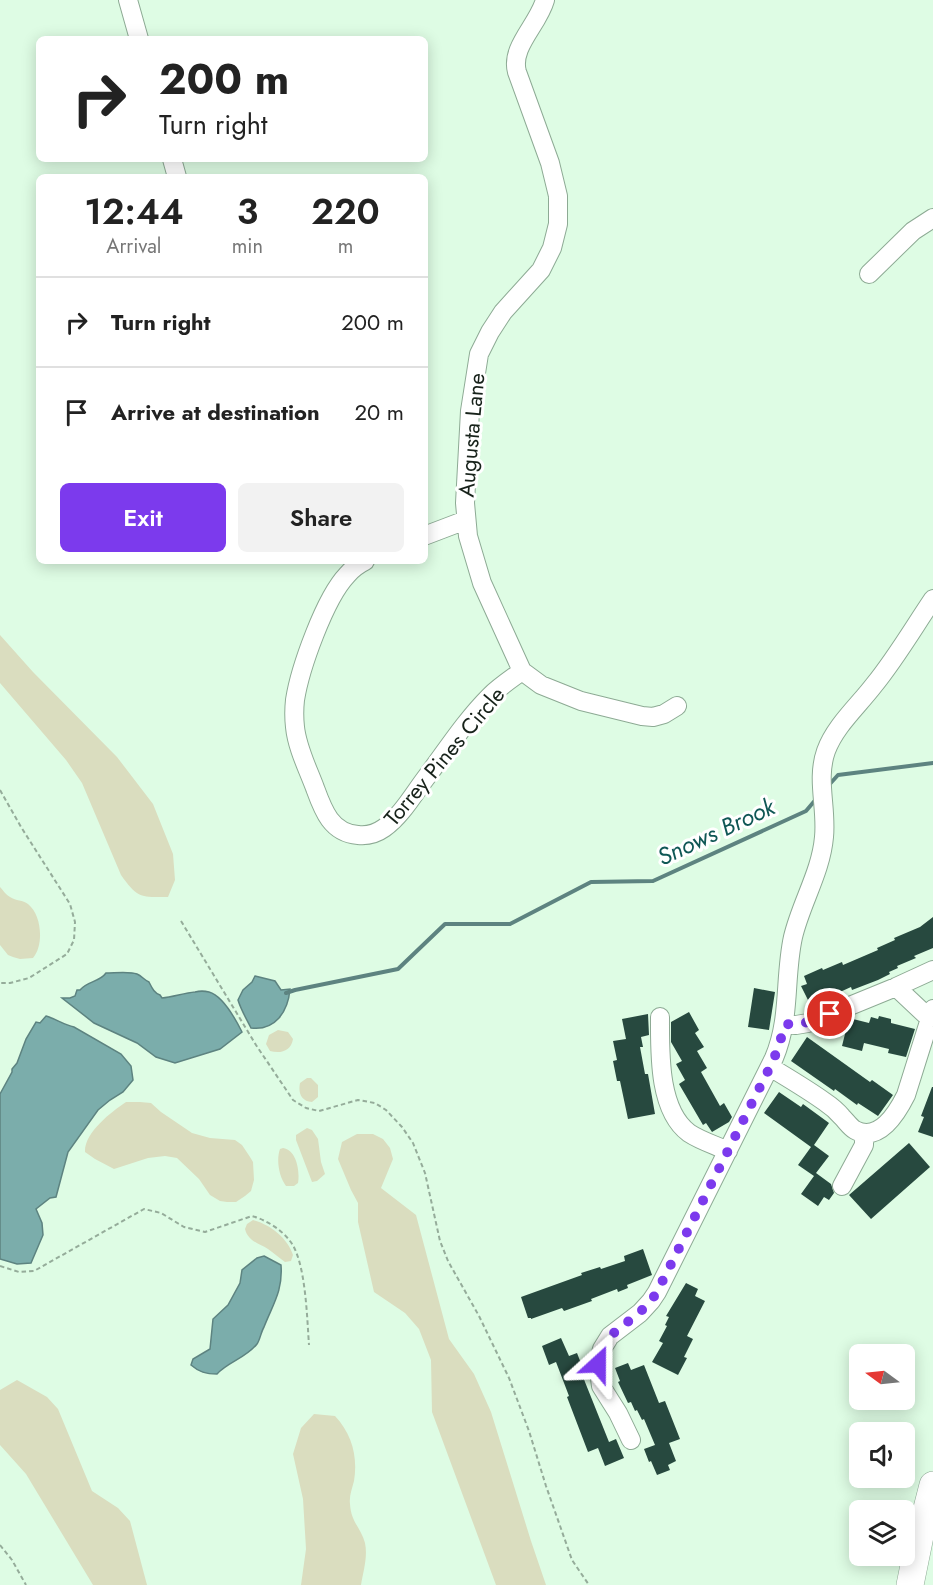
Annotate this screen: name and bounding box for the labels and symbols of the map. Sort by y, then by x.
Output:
street label: Augusta Lane [450,372,492,498]
street label: Torrey Pines Circle [376,679,512,833]
water label: Snows Brook [651,788,782,874]
pin [804,988,855,1039]
position arrow [566,1332,630,1396]
north arrow [849,1344,915,1410]

